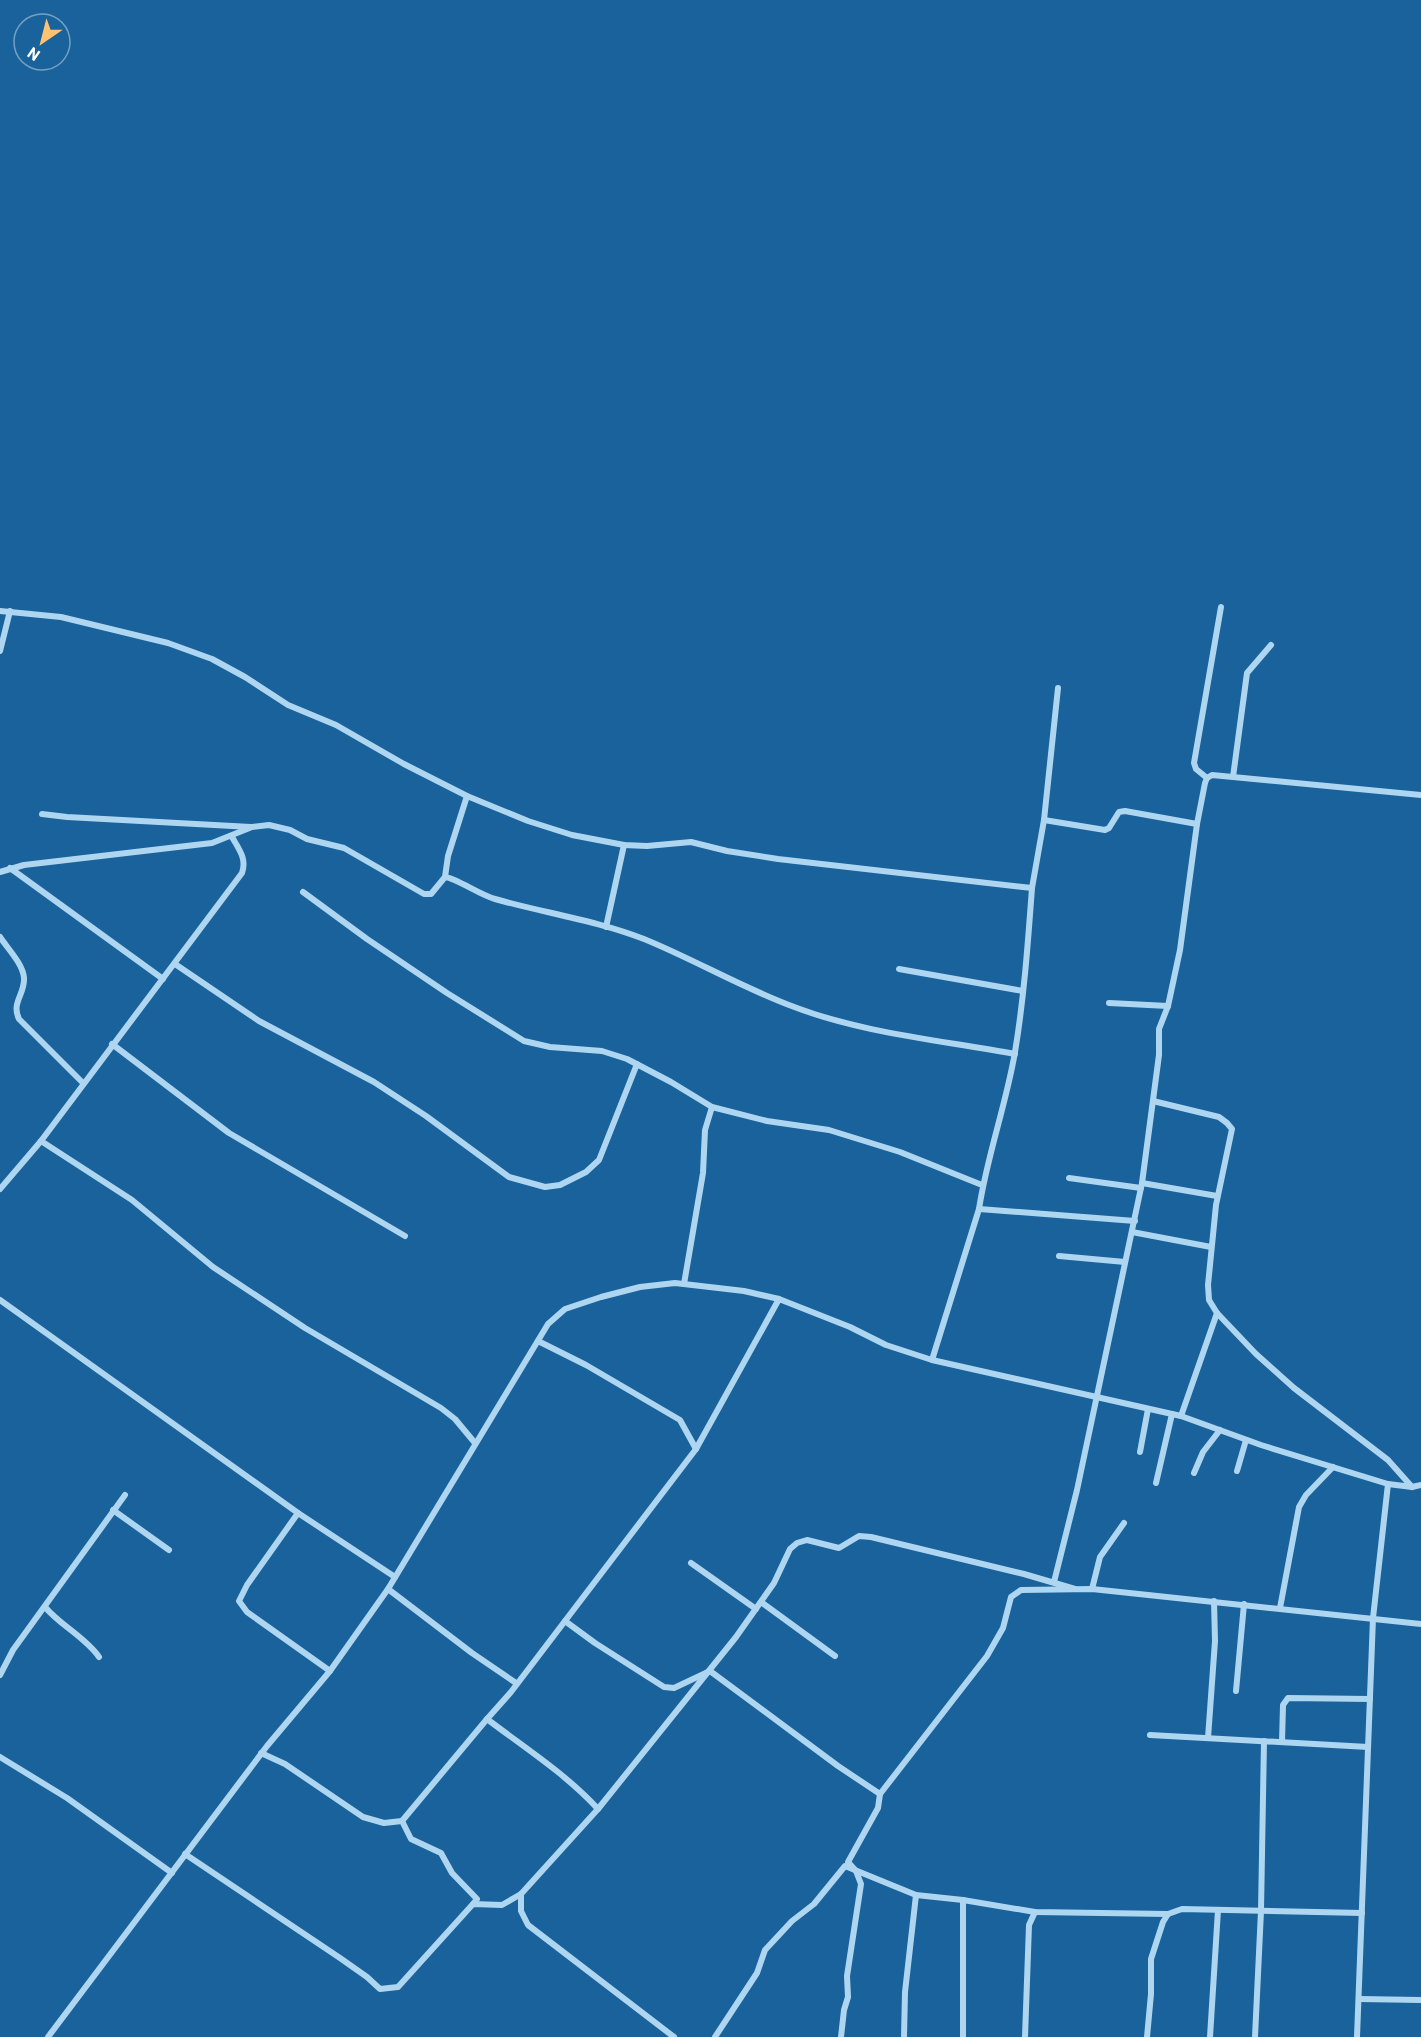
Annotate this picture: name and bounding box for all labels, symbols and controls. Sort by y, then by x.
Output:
north arrow [12,12,72,72]
text: N [23,44,43,66]

